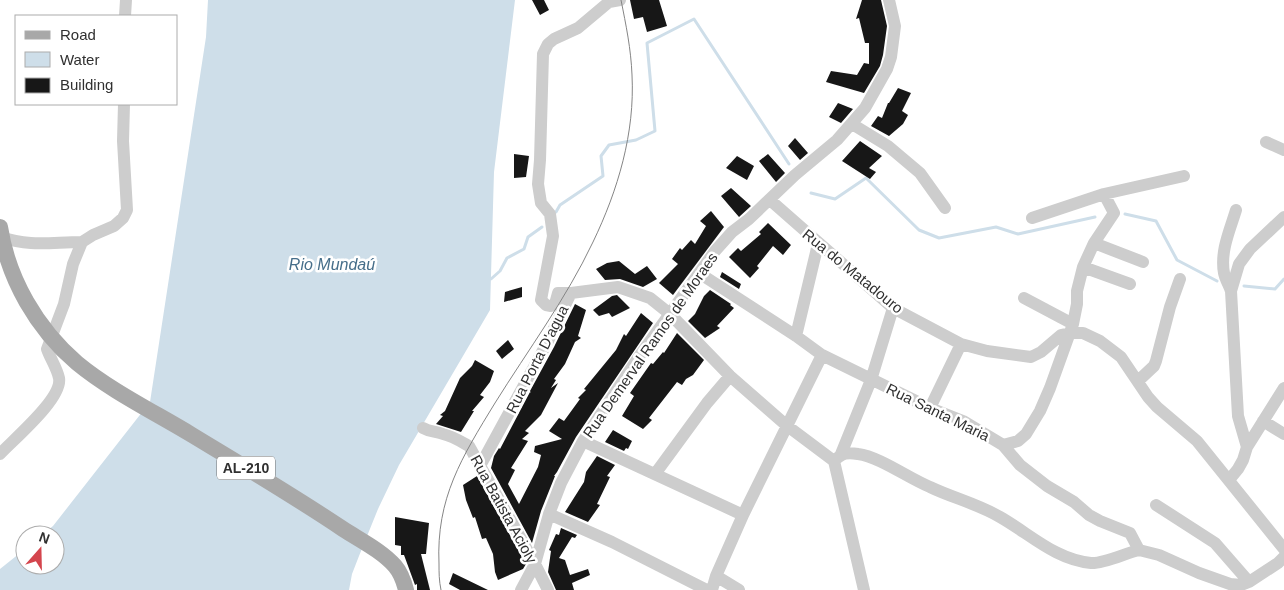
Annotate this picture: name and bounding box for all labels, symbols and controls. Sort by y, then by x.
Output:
legend [15,15,178,105]
text: Road [60,26,96,43]
text: Water [60,51,99,68]
text: Building [60,76,113,93]
street label: Rua do Matadouro [799,225,907,317]
street label: Rua Demerval Ramos de Moraes [579,249,721,441]
water label: Rio Mundaú [289,256,375,273]
street label: Rua Porta D'agua [502,302,572,416]
street label: Rua Santa Maria [884,380,993,445]
street label: Rua Batista Acioly [467,452,541,566]
road number: AL-210 [217,456,275,479]
north arrow [15,525,65,575]
text: N [37,529,52,547]

